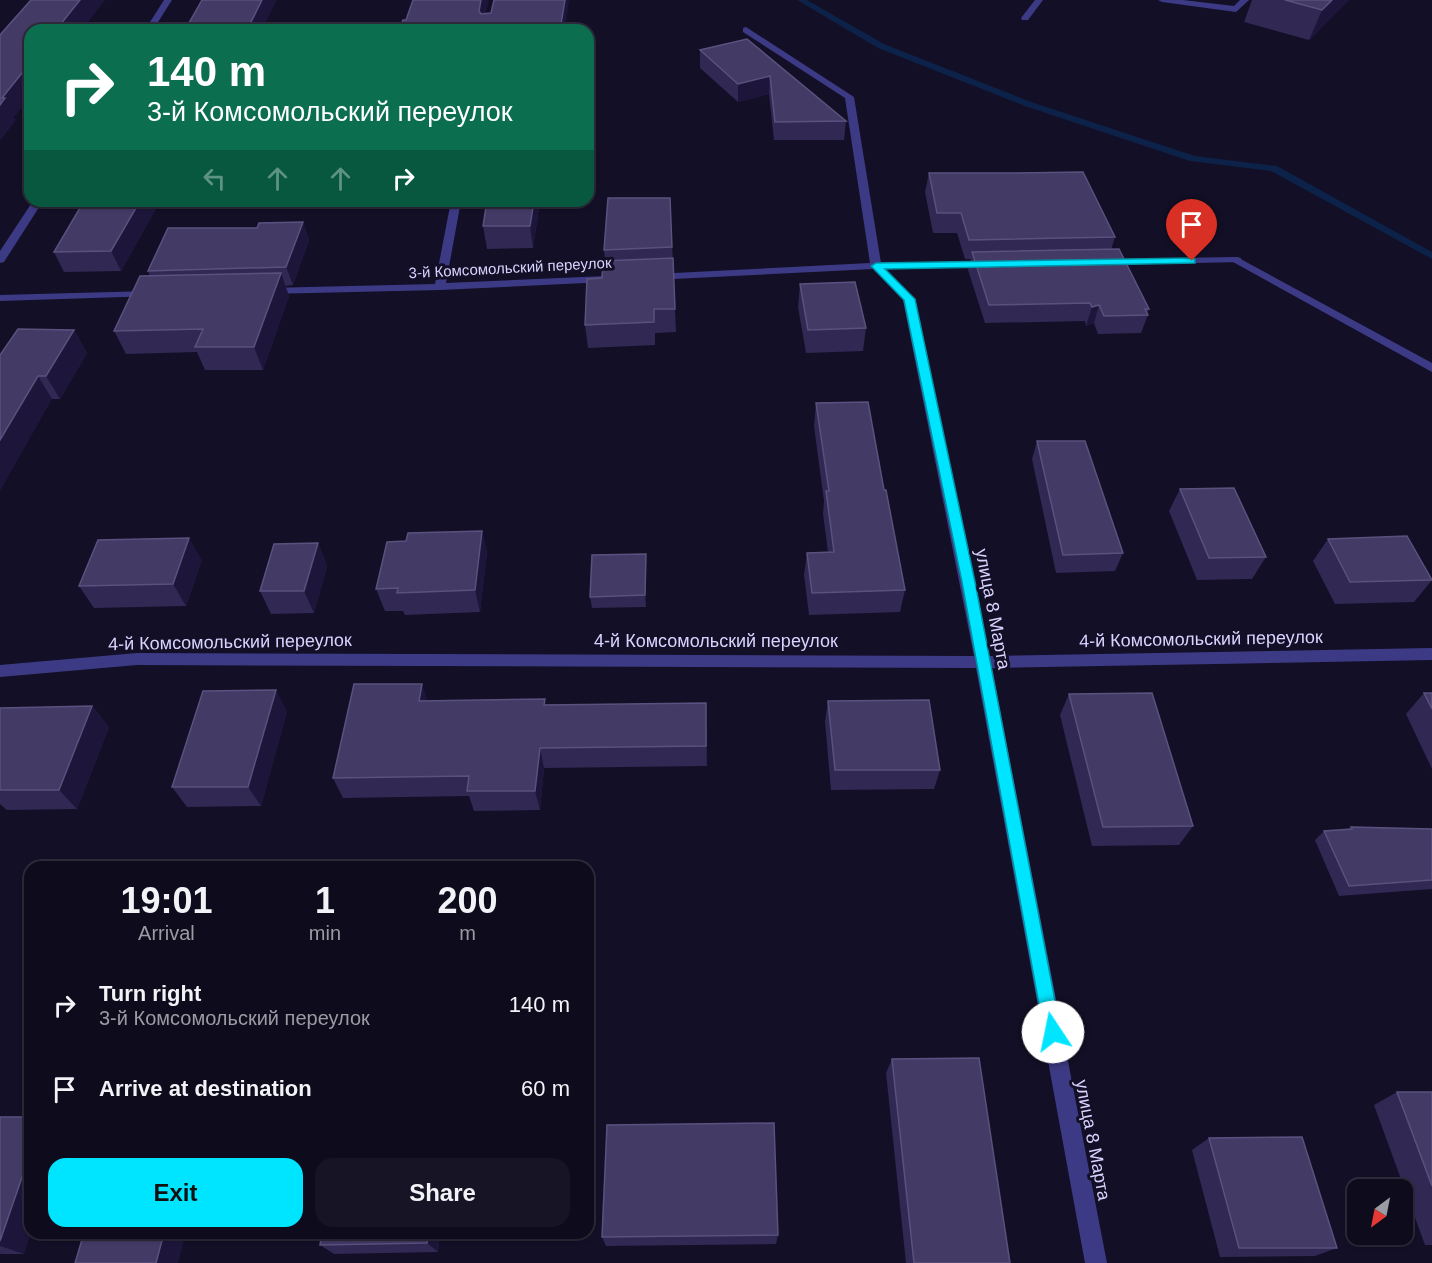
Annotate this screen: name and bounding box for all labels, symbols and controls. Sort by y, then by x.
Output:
icon: right [48,48,126,126]
text: 140 m [147,48,266,95]
text: 3-й Комсомольский переулок [147,97,513,127]
icon: left [198,162,231,195]
icon: ahead [261,162,294,195]
icon: ahead [324,162,357,195]
icon: right [387,162,420,195]
pin [1166,199,1217,261]
icon: arrive [1175,208,1208,241]
street label: 3-й Комсомольский переулок [408,254,612,281]
street label: улица 8 Марта [972,547,1015,672]
street label: 4-й Комсомольский переулок [1079,627,1323,651]
street label: 4-й Комсомольский переулок [108,630,352,654]
street label: 4-й Комсомольский переулок [594,631,838,651]
text: 19:01 [120,880,212,921]
text: 1 [315,880,335,921]
text: 200 [437,880,498,921]
text: Arrival [138,922,195,944]
text: min [309,922,341,944]
text: m [459,922,476,944]
text: Turn right [99,981,201,1006]
icon: right [48,989,81,1022]
text: 140 m [509,992,570,1017]
position arrow [1021,1000,1085,1064]
text: 3-й Комсомольский переулок [99,1007,370,1029]
icon: arrive [48,1073,81,1106]
text: Arrive at destination [99,1076,312,1101]
text: 60 m [521,1076,570,1101]
street label: улица 8 Марта [1072,1078,1115,1203]
button: Exit [48,1158,303,1227]
button: Share [315,1158,570,1227]
north arrow [1347,1179,1413,1245]
map controls [1347,1179,1413,1245]

